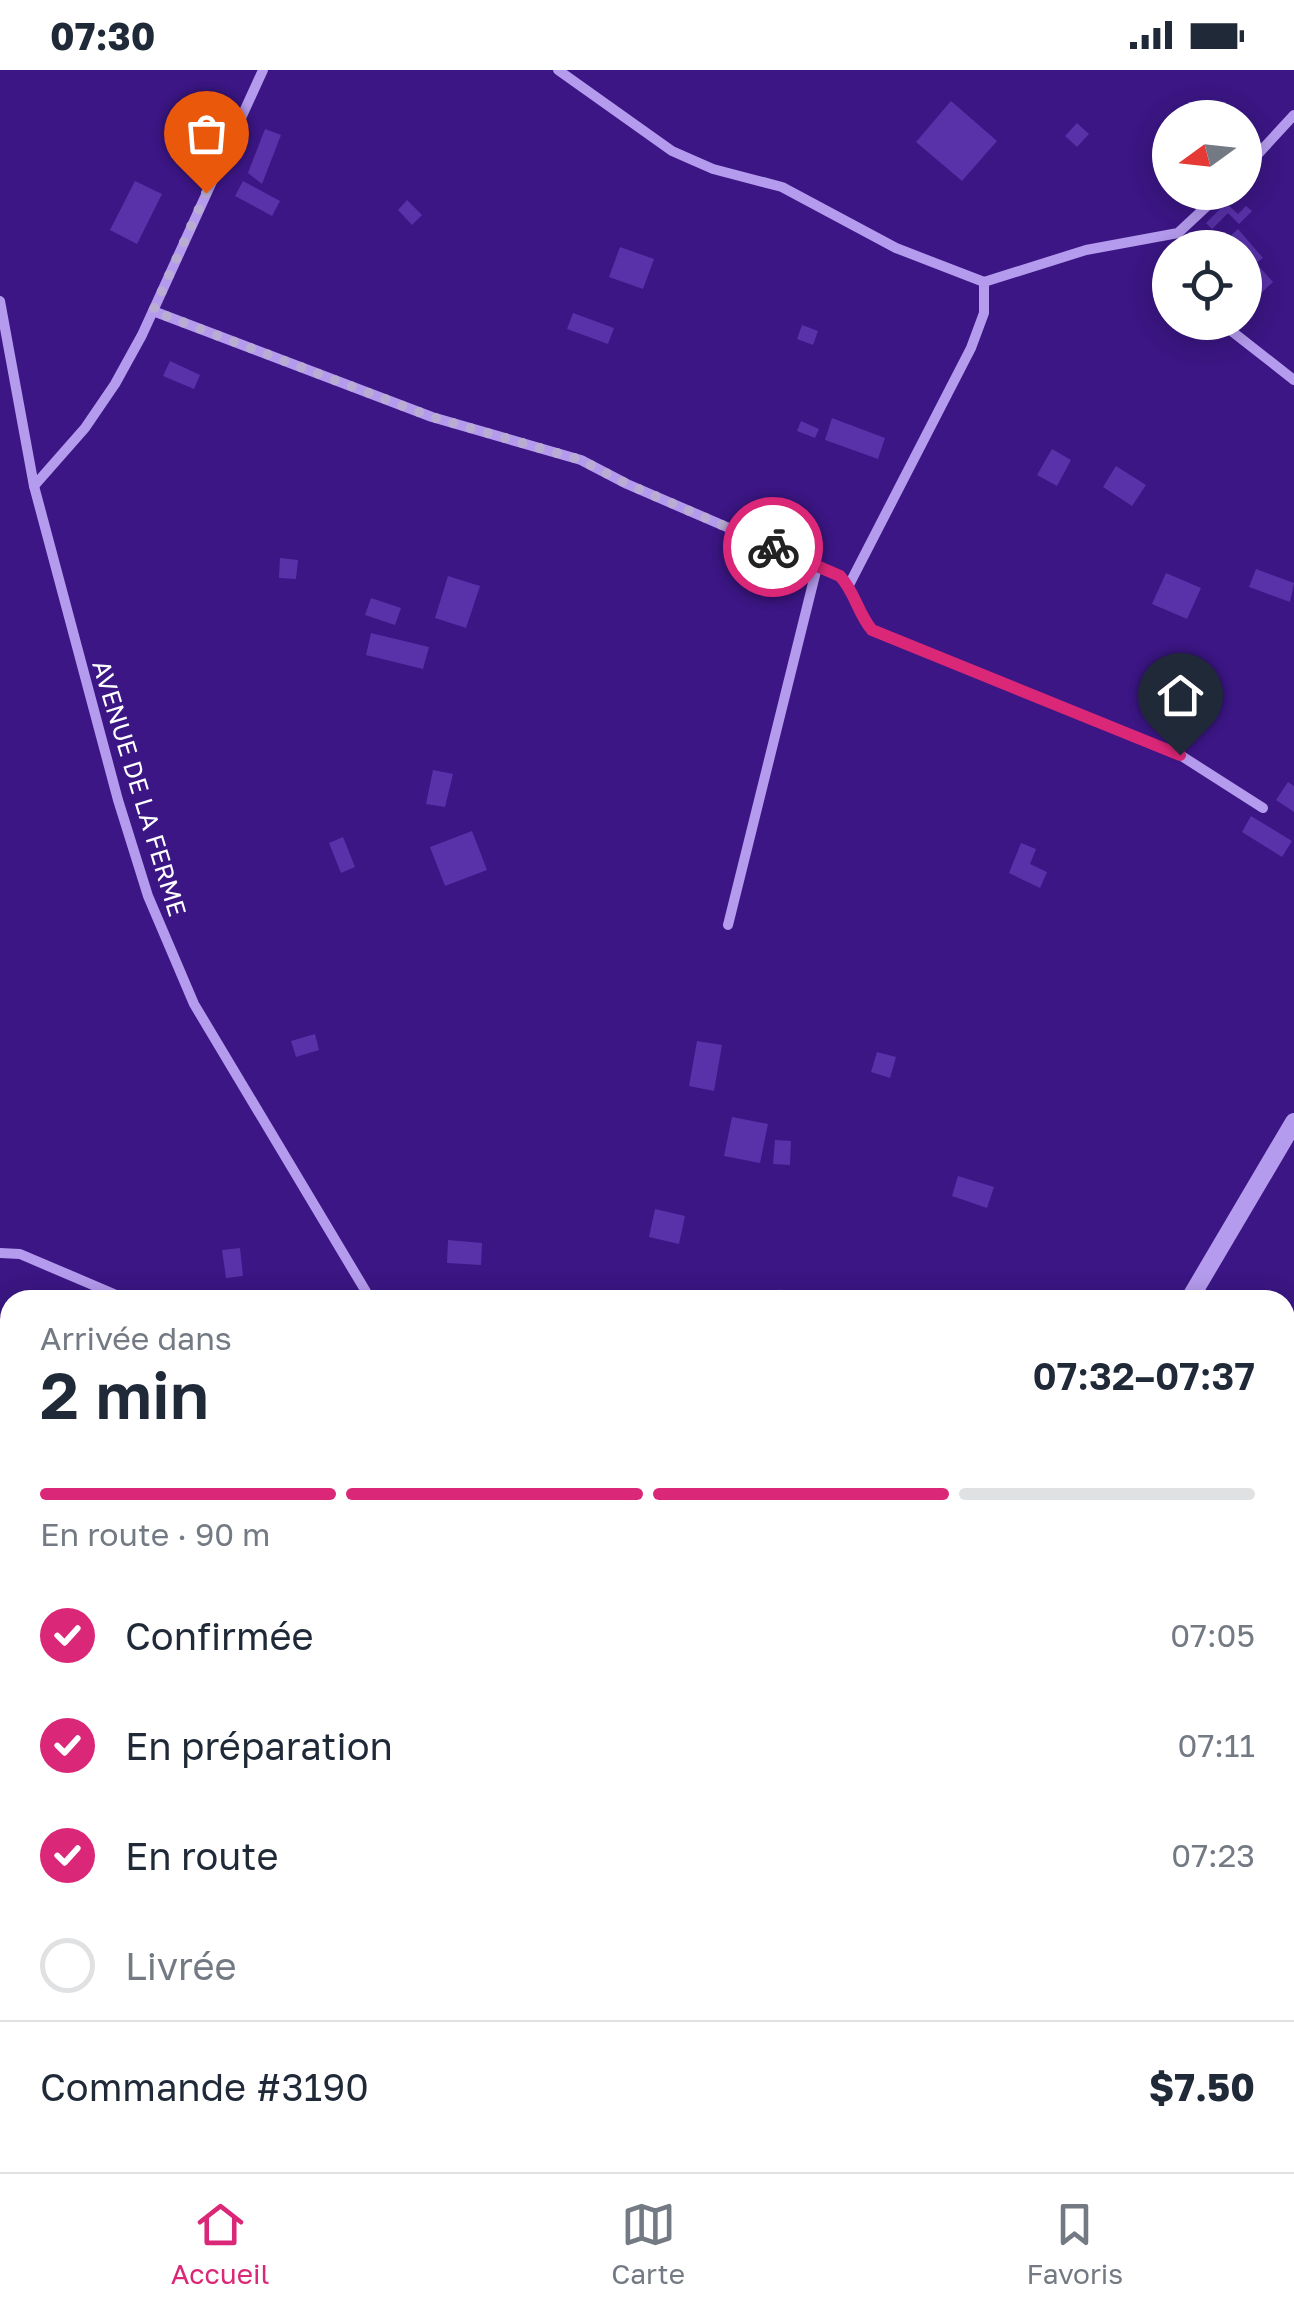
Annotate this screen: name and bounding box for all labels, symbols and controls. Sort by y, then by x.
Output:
text: 07:30 [50,13,155,58]
pin [164,91,249,194]
north arrow [1152,100,1262,210]
map controls [1152,100,1262,340]
icon: bag [179,106,234,161]
button: locate [1152,230,1262,340]
courier [723,497,823,597]
icon: bike [746,520,801,575]
pin [1138,653,1223,756]
street label: AVENUE DE LA FERME [86,656,194,920]
icon: home [1153,668,1208,723]
text: Arrivée dans [40,1319,232,1357]
text: 07:32–07:37 [1033,1353,1255,1398]
text: 2 min [40,1355,209,1433]
text: En route · 90 m [40,1515,270,1553]
icon: check [40,1608,95,1663]
text: Confirmée [125,1613,314,1658]
text: 07:05 [1170,1616,1255,1654]
icon: check [40,1718,95,1773]
text: En préparation [125,1723,393,1768]
text: 07:11 [1178,1726,1255,1764]
icon: check [40,1828,95,1883]
text: En route [125,1833,279,1878]
text: 07:23 [1171,1836,1255,1874]
text: Livrée [125,1943,237,1988]
text: Commande #3190 [40,2064,369,2109]
text: $7.50 [1149,2064,1255,2109]
tab: Accueil [171,2197,269,2290]
tab: Carte [611,2197,685,2290]
tab: Favoris [1027,2197,1123,2290]

